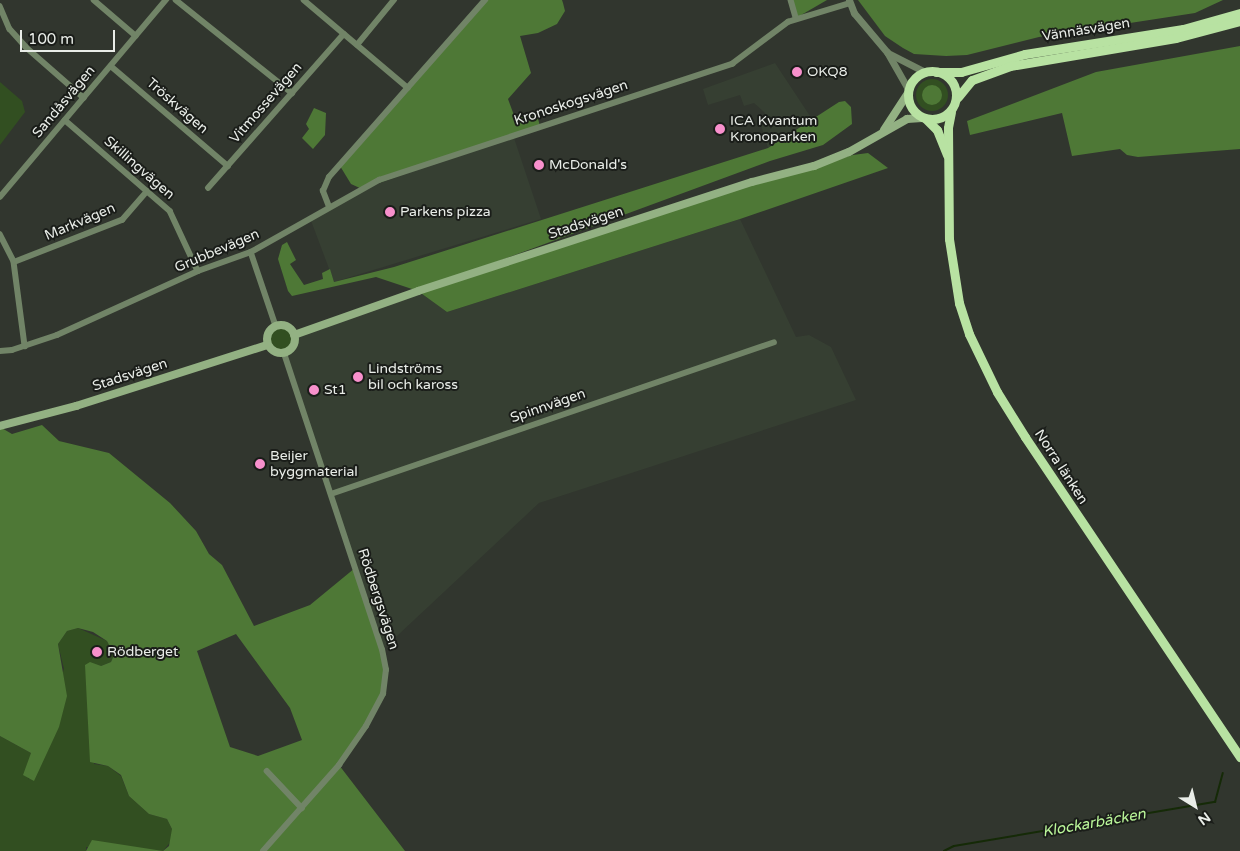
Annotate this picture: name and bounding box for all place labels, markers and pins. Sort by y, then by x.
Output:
place label: OKQ8 [807,64,847,80]
marker: OKQ8 [791,66,803,78]
place label: ICA Kvantum Kronoparken [730,113,817,146]
marker: ICA Kvantum Kronoparken [714,123,726,135]
place label: McDonald's [549,157,627,173]
marker: McDonald's [533,159,545,171]
place label: Parkens pizza [400,204,491,220]
marker: Parkens pizza [384,206,396,218]
place label: Lindströms bil och kaross [368,361,458,394]
marker: Lindströms bil och kaross [352,371,364,383]
place label: St1 [324,382,346,398]
marker: St1 [308,384,320,396]
place label: Beijer byggmaterial [270,448,358,481]
marker: Beijer byggmaterial [254,458,266,470]
place label: Rödberget [107,644,178,660]
marker: Rödberget [91,646,103,658]

